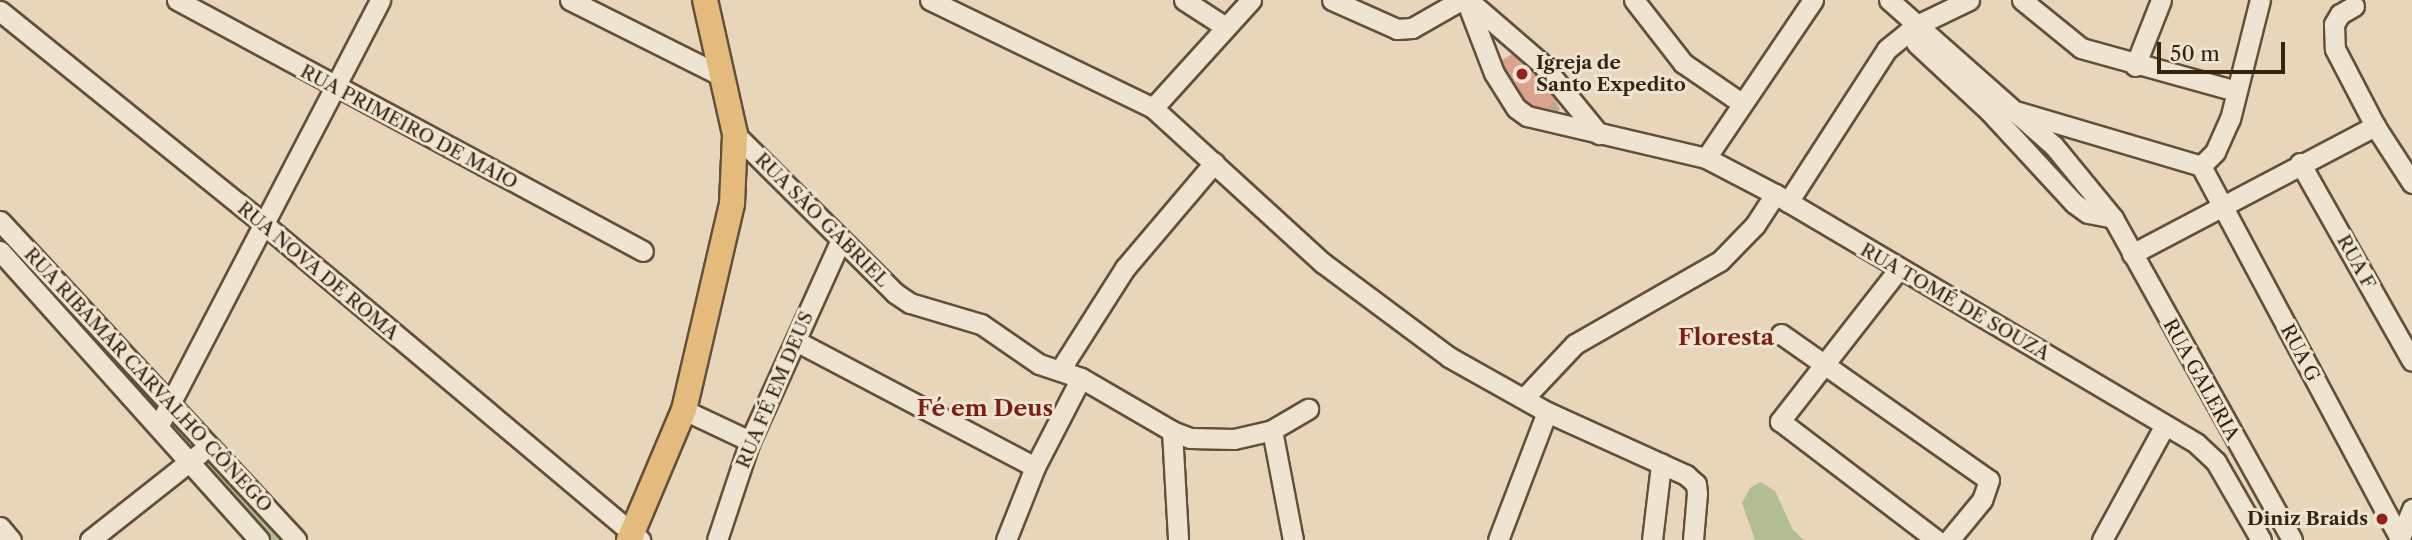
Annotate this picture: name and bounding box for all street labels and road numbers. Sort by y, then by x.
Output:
street label: RUA PRIMEIRO DE MAIO [296,60,522,194]
street label: RUA SÃO GABRIEL [750,148,894,292]
street label: RUA NOVA DE ROMA [232,196,404,346]
street label: RUA F [2332,231,2380,293]
street label: RUA TOMÉ DE SOUZA [1856,238,2054,366]
street label: RUA RIBAMAR CARVALHO CÔNEGO [19,243,277,517]
street label: RUA FÉ EM DEUS [732,308,818,472]
street label: RUA GALERIA [2158,315,2244,445]
street label: RUA G [2275,320,2325,386]

